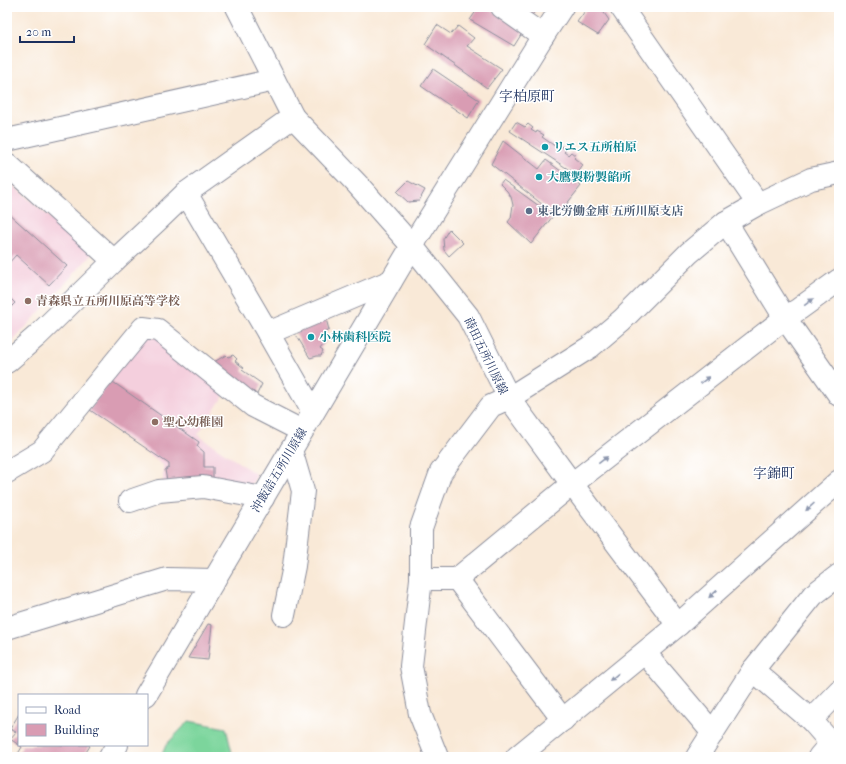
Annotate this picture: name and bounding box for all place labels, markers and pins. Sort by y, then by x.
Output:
place label: リエス五所柏原 [553,140,637,154]
marker: リエス五所柏原 [540,142,550,152]
place label: 大鷹製粉製餡所 [547,170,631,184]
marker: 大鷹製粉製餡所 [534,172,544,182]
place label: 東北労働金庫 五所川原支店 [537,204,684,218]
marker: 東北労働金庫 五所川原支店 [524,206,534,216]
place label: 青森県立五所川原高等学校 [36,294,180,308]
marker: 青森県立五所川原高等学校 [23,296,33,306]
place label: 小林歯科医院 [319,330,391,344]
marker: 小林歯科医院 [306,332,316,342]
place label: 聖心幼稚園 [163,415,223,429]
marker: 聖心幼稚園 [150,417,160,427]

